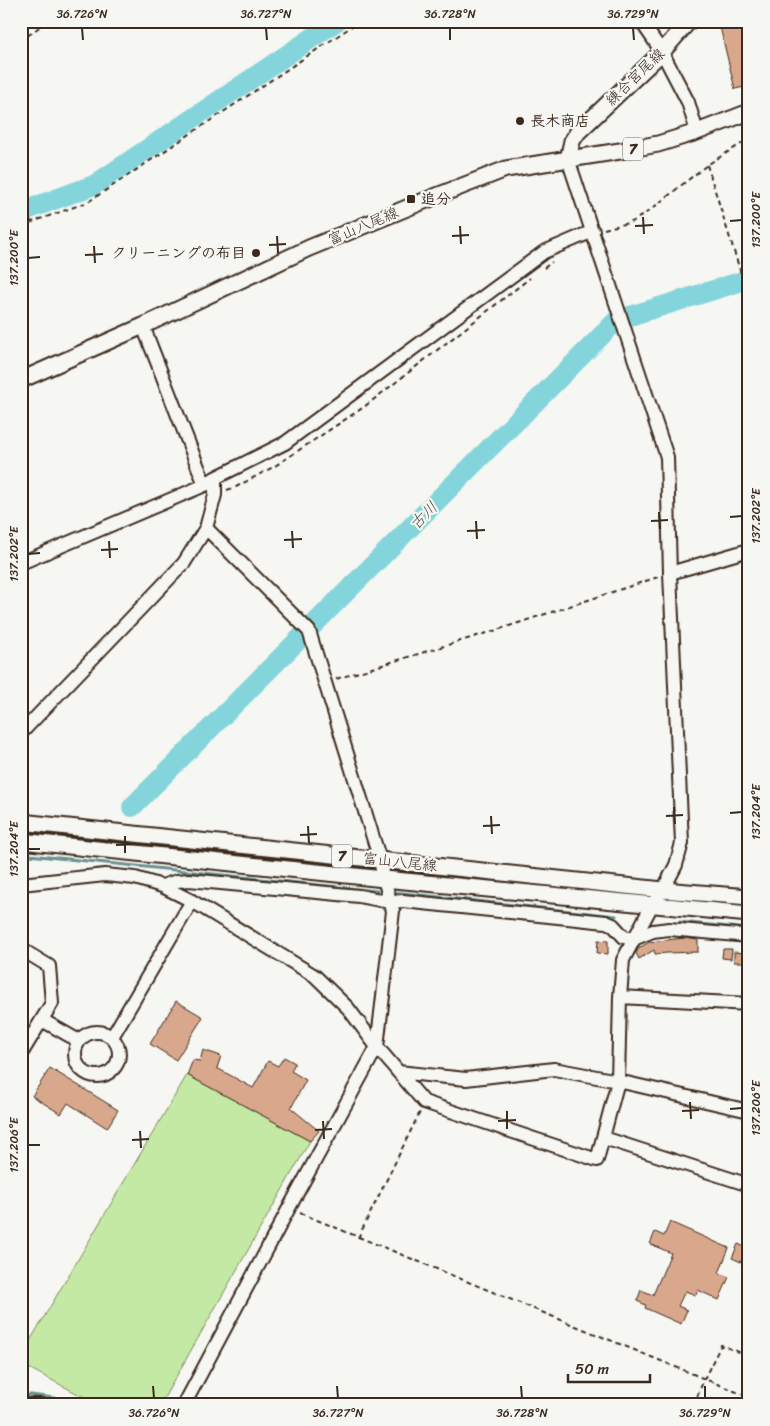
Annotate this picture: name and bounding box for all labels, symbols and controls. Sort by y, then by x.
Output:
text: 36.726°N [56,3,108,25]
text: 36.727°N [240,3,292,25]
text: 36.728°N [424,3,476,25]
text: 36.729°N [607,3,659,25]
street label: 練合宮尾線 [599,42,671,112]
place label: 長木商店 [530,108,590,134]
marker: 長木商店 [514,115,526,127]
road number: 7 [623,138,643,160]
place label: 追分 [421,186,451,212]
text: 137.200°E [745,191,767,248]
marker: 追分 [405,193,417,205]
street label: 富山八尾線 [323,199,403,253]
text: 137.200°E [3,229,25,286]
place label: クリーニングの布目 [111,240,246,266]
marker: クリーニングの布目 [250,247,262,259]
text: 137.202°E [745,487,767,544]
water label: 古川 [402,494,445,537]
text: 137.202°E [3,525,25,582]
text: 137.204°E [745,783,767,840]
text: 137.204°E [3,820,25,877]
road number: 7 [332,844,352,868]
street label: 富山八尾線 [361,845,439,879]
text: 137.206°E [745,1079,767,1136]
text: 137.206°E [3,1116,25,1173]
scale bar [568,1351,650,1383]
text: 50 m [575,1356,610,1382]
text: 36.726°N [128,1402,180,1424]
text: 36.727°N [312,1402,364,1424]
text: 36.728°N [496,1402,548,1424]
text: 36.729°N [679,1402,731,1424]

